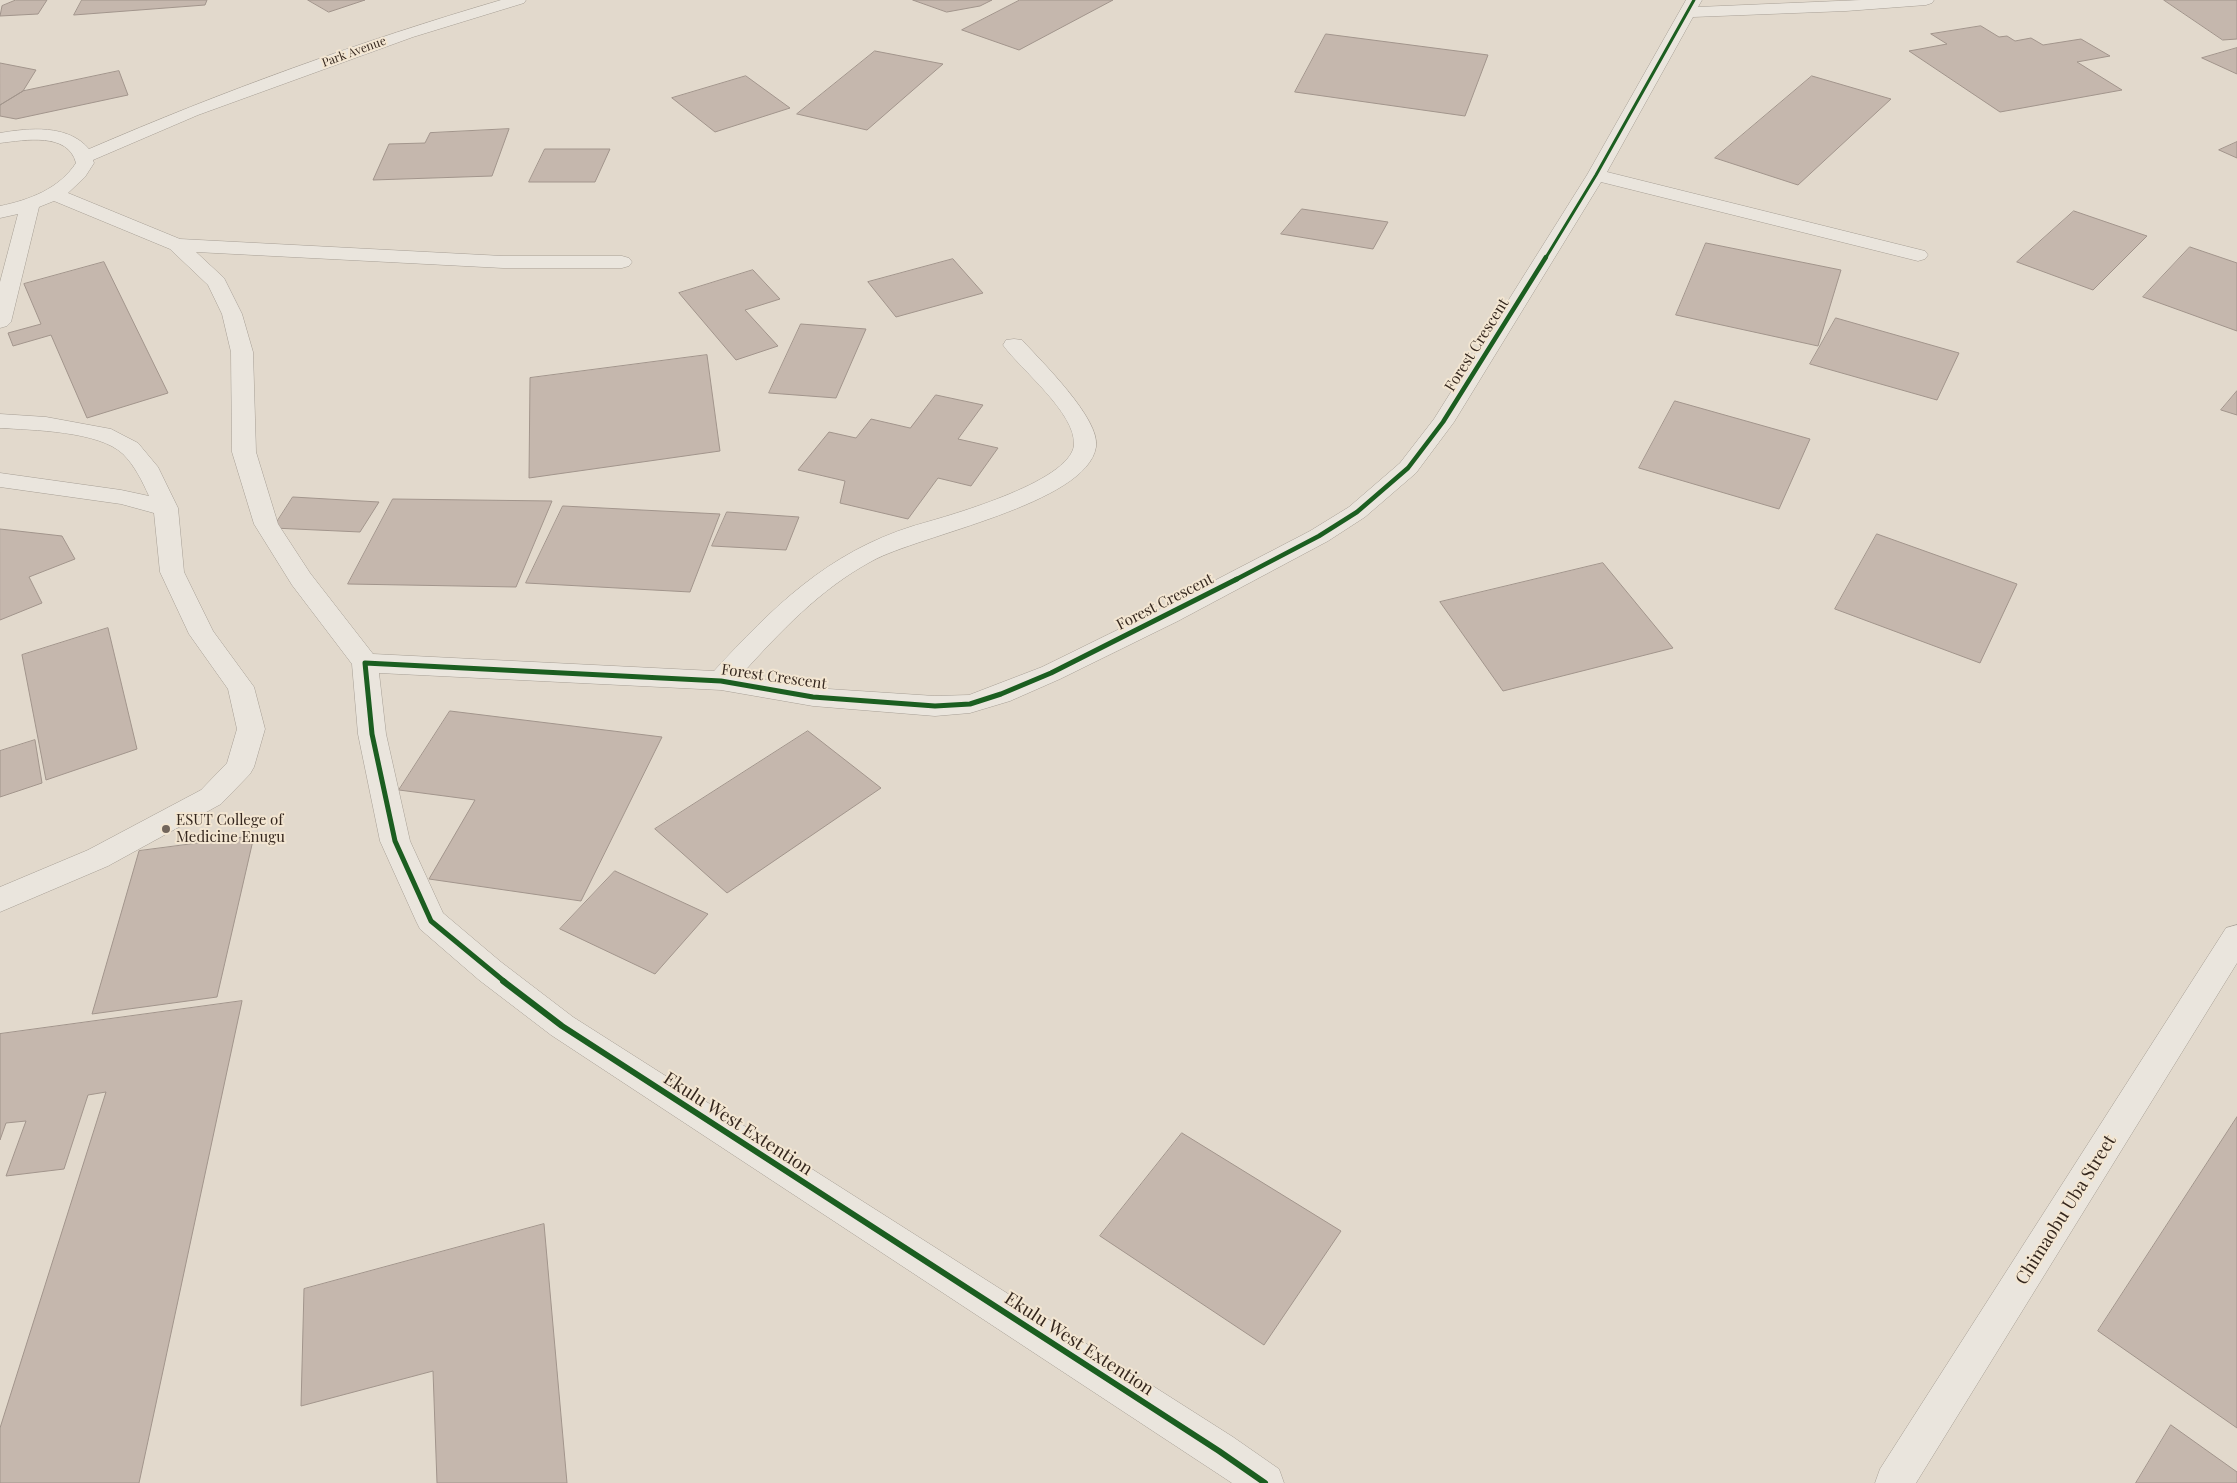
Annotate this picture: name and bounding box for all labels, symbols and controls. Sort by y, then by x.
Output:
street label: Park Avenue [320,34,388,70]
street label: Forest Crescent [1441,295,1513,395]
street label: Forest Crescent [1114,570,1216,634]
street label: Forest Crescent [720,661,828,693]
place label: ESUT College of Medicine Enugu [176,811,285,846]
marker: ESUT College of Medicine Enugu [160,823,172,835]
street label: Ekulu West Extention [659,1068,817,1180]
street label: Chimaobu Uba Street [2011,1131,2121,1289]
street label: Ekulu West Extention [1000,1288,1158,1400]

